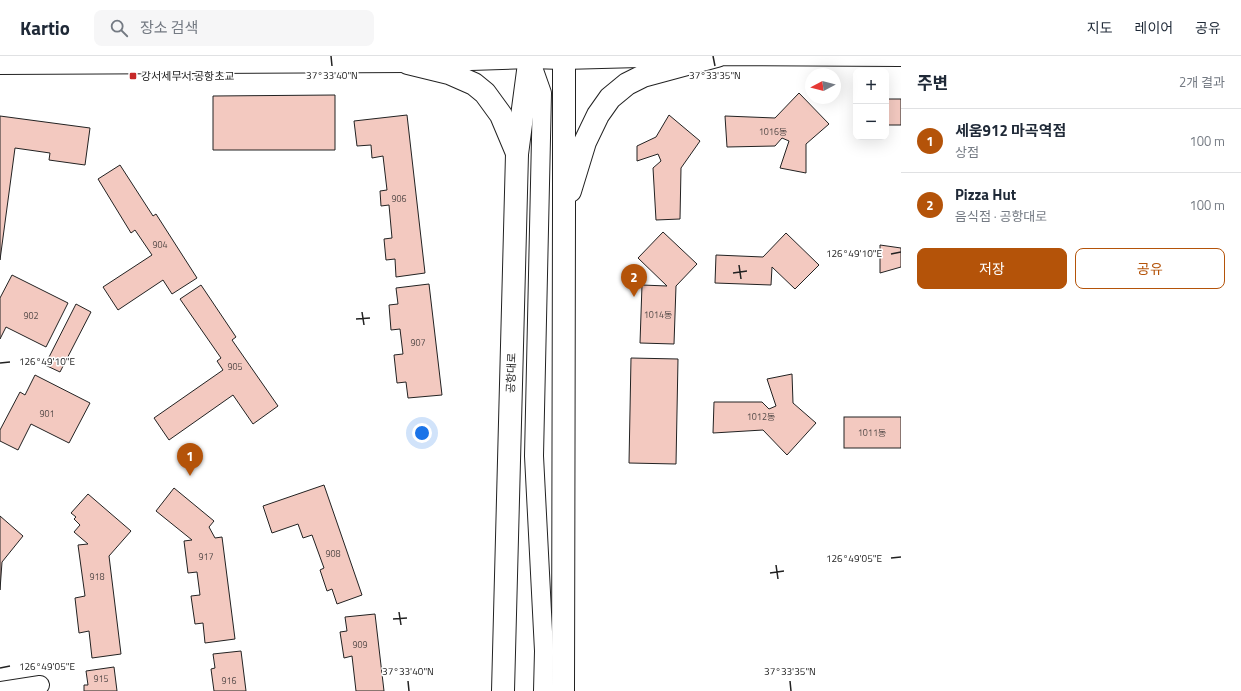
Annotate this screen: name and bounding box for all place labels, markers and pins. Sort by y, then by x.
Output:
place label: 강서세무서.공항초교 [141,68,234,84]
marker: 강서세무서.공항초교 [128,71,138,81]
pin: 2 [621,264,647,297]
pin: 1 [177,443,203,476]

